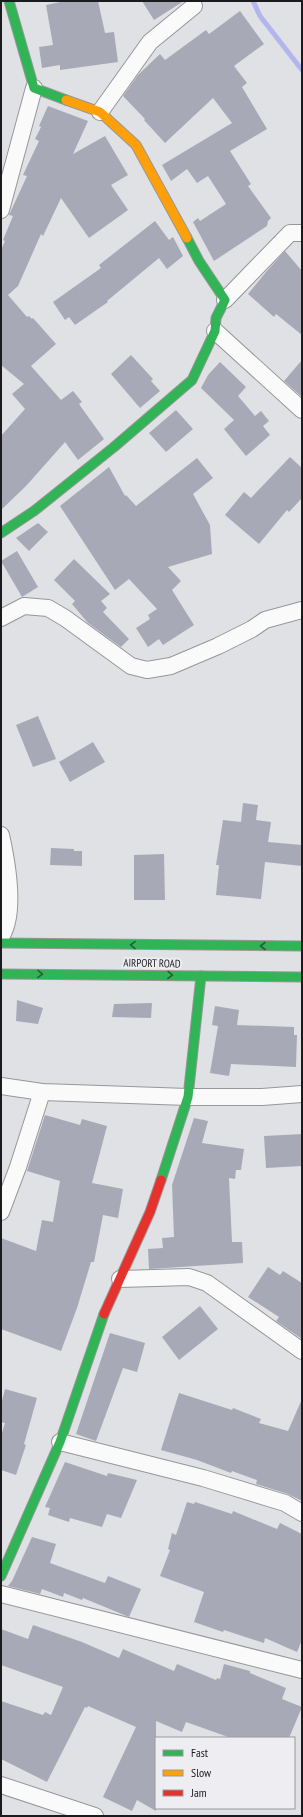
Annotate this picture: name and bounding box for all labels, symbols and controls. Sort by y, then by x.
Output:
one-way arrow [130,940,136,949]
one-way arrow [260,942,266,950]
street label: AIRPORT ROAD [123,956,181,971]
one-way arrow [37,970,43,978]
one-way arrow [167,971,173,979]
legend [155,1737,295,1809]
text: Fast [191,1745,209,1760]
text: Slow [191,1765,212,1780]
text: Jam [190,1785,207,1800]

